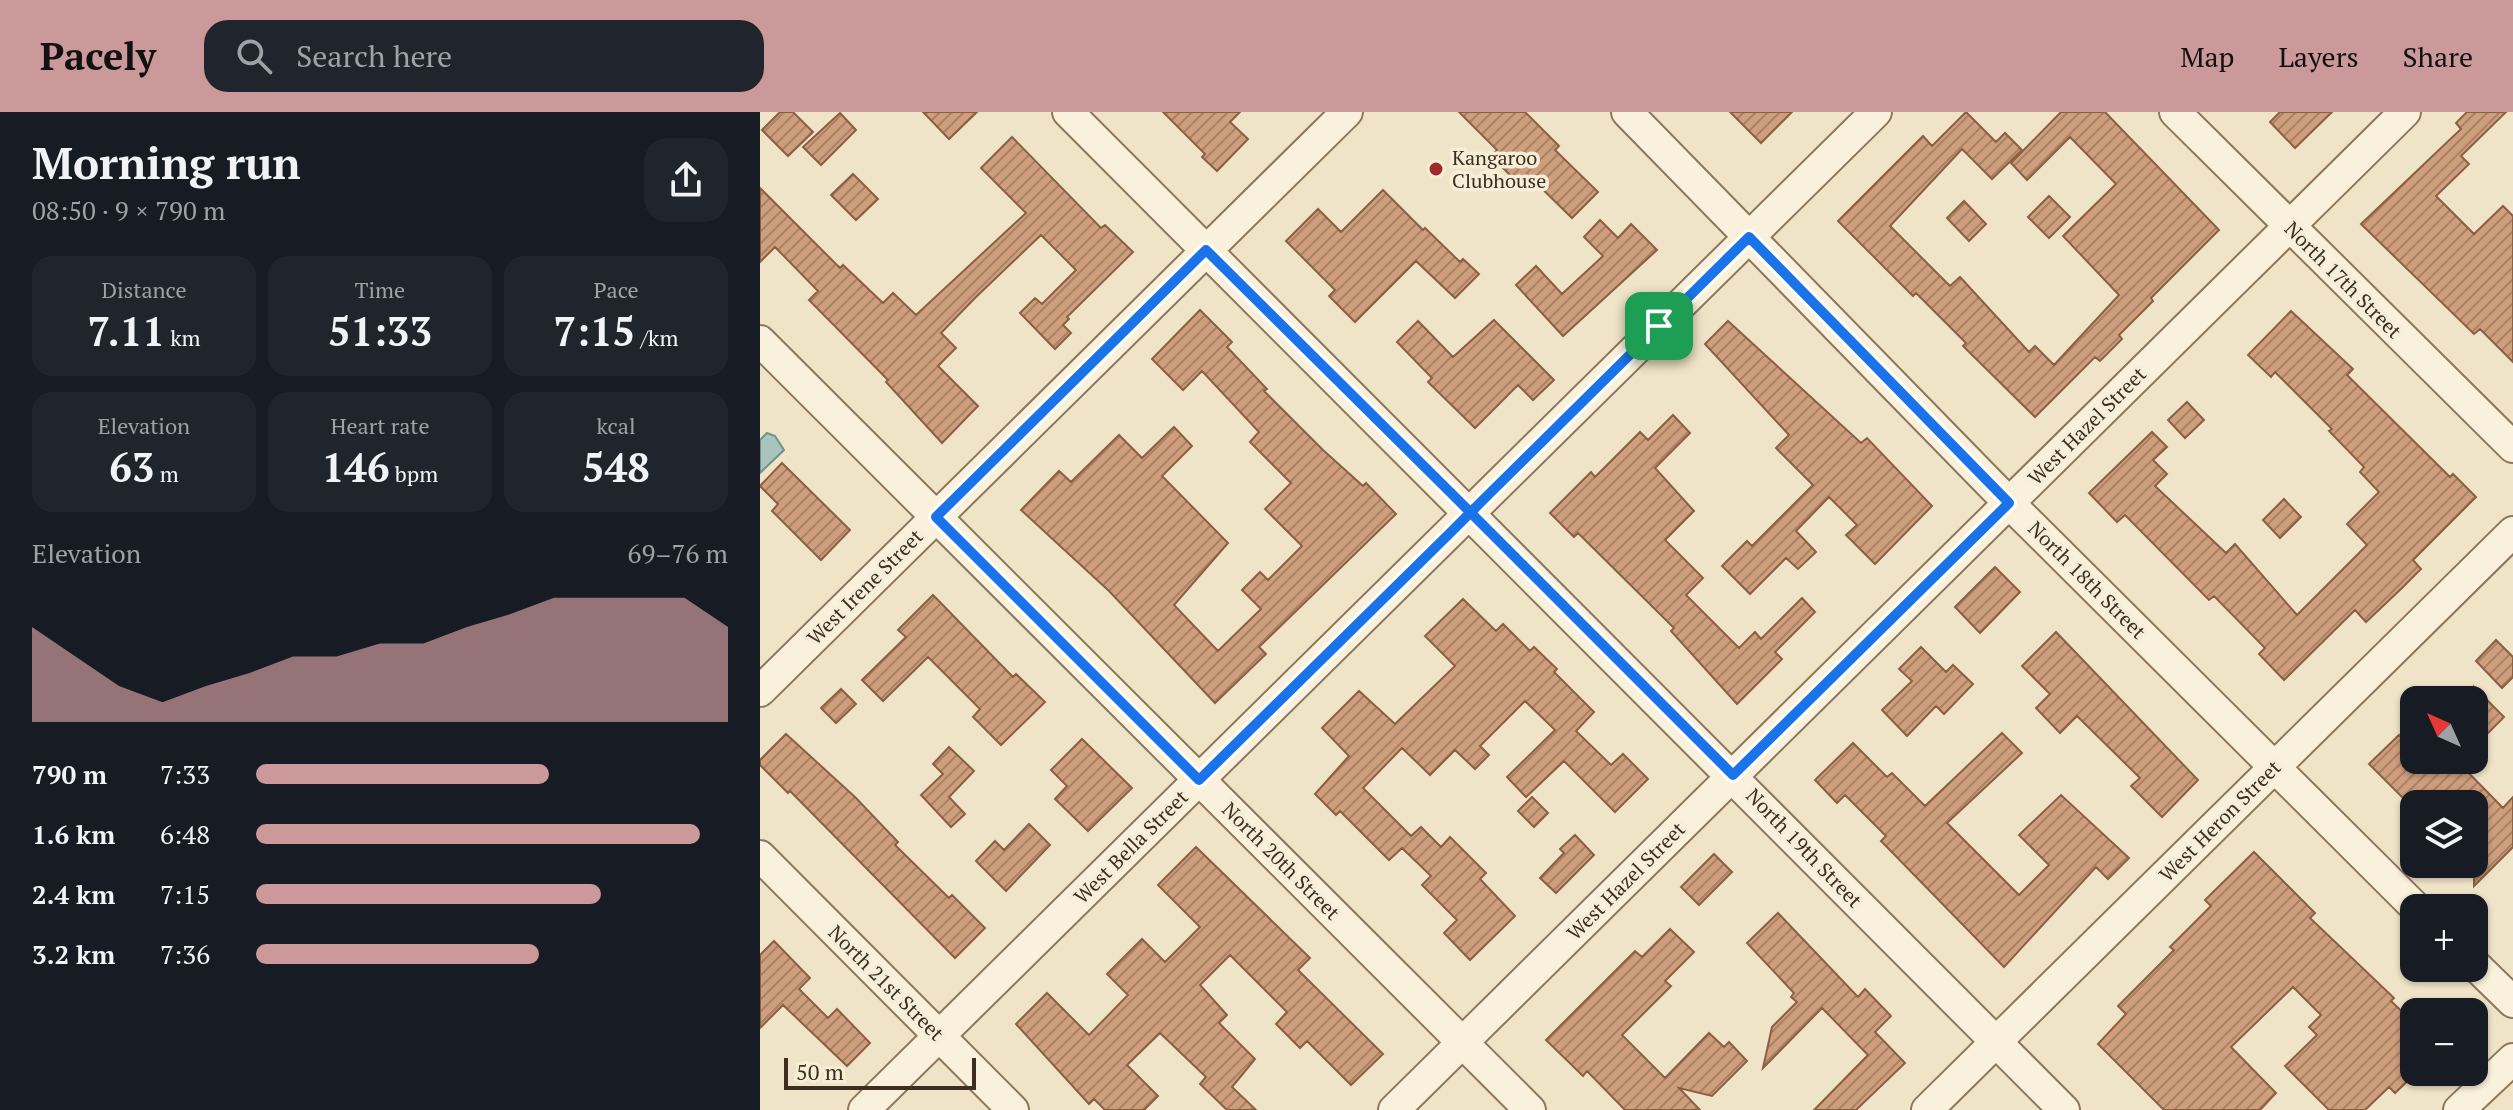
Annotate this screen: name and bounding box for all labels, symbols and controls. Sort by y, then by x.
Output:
search box [204,20,764,92]
text: Pacely [40,31,156,81]
icon: search [232,34,276,78]
text: Search here [296,36,452,76]
text: Map [2180,38,2234,75]
text: Layers [2278,38,2359,75]
text: Share [2403,38,2473,75]
text: Morning run [32,133,301,192]
button: share [644,138,728,222]
place label: Kangaroo Clubhouse [1452,144,1546,194]
marker: Kangaroo Clubhouse [1427,160,1445,178]
text: 08:50 · 9 × 790 m [32,193,226,227]
street label: North 17th Street [2279,215,2408,344]
text: Distance [102,275,187,304]
text: Time [355,275,405,304]
text: Pace [593,275,639,304]
pin [1625,292,1693,360]
text: 7.11 [87,304,165,357]
text: 51:33 [328,304,432,357]
text: 7:15 [554,304,635,357]
icon: arrive [1637,304,1681,348]
text: km [165,323,201,352]
text: /km [635,323,678,352]
street label: West Hazel Street [2022,360,2152,491]
text: Elevation [98,411,190,440]
text: Heart rate [331,411,429,440]
text: kcal [596,411,636,440]
text: 63 [109,440,154,493]
text: 146 [322,440,390,493]
text: 548 [582,440,650,493]
text: m [154,459,179,488]
text: bpm [390,459,438,488]
street label: North 18th Street [2023,515,2152,645]
street label: West Irene Street [801,522,929,650]
text: Elevation [32,536,141,570]
text: 69–76 m [628,536,728,570]
north arrow [2400,686,2488,774]
map controls [2400,686,2488,1086]
street label: West Heron Street [2153,753,2287,887]
text: 790 m [32,757,107,791]
text: 7:33 [160,757,210,791]
street label: North 19th Street [1740,782,1869,914]
street label: West Bella Street [1068,783,1194,910]
button: layers [2400,790,2488,878]
street label: North 20th Street [1217,796,1346,926]
street label: West Hazel Street [1561,815,1691,946]
text: 1.6 km [32,817,115,851]
text: 6:48 [160,817,210,851]
text: 2.4 km [32,877,115,911]
text: 7:15 [160,877,210,911]
button: + [2400,894,2488,982]
street label: North 21st Street [823,919,950,1047]
text: 3.2 km [32,937,115,971]
text: 7:36 [160,937,210,971]
button: − [2400,998,2488,1086]
scale bar [784,1054,976,1090]
text: 50 m [796,1057,844,1086]

